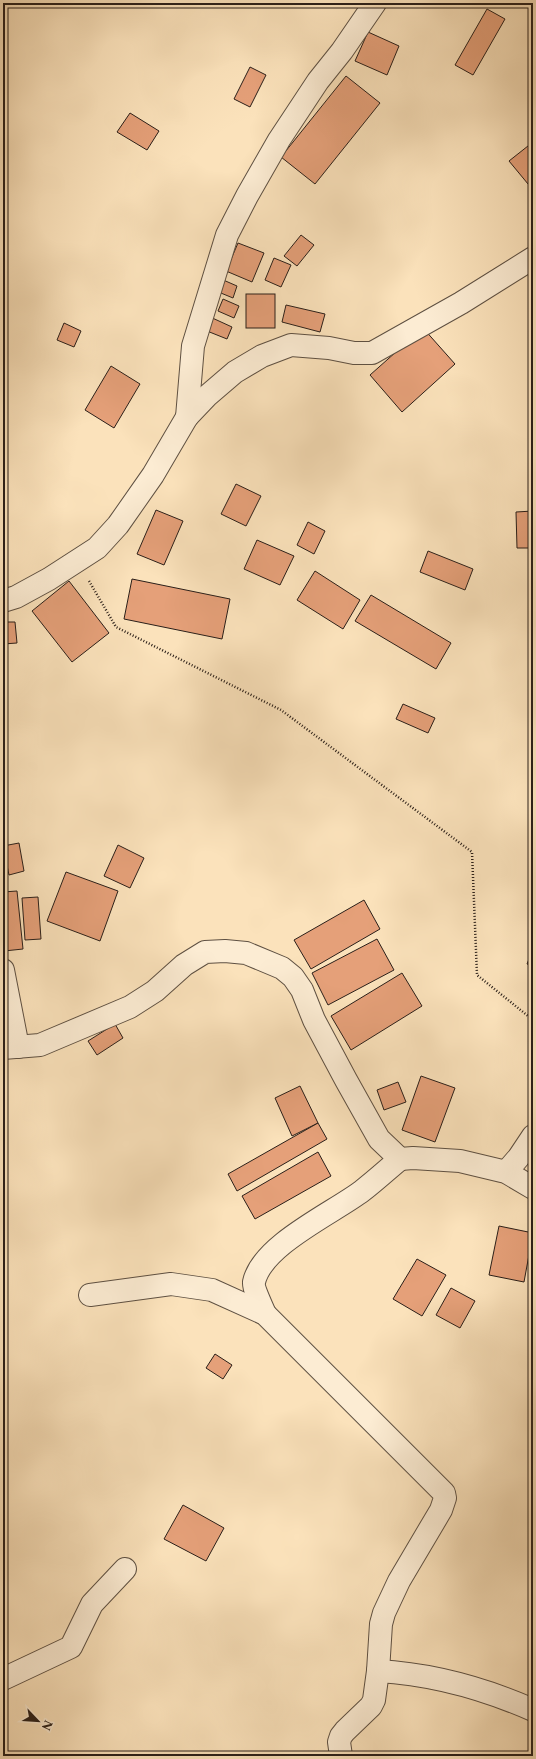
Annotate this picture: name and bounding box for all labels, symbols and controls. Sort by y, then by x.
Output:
north arrow [18,1701,58,1741]
text: N [39,1718,55,1733]

